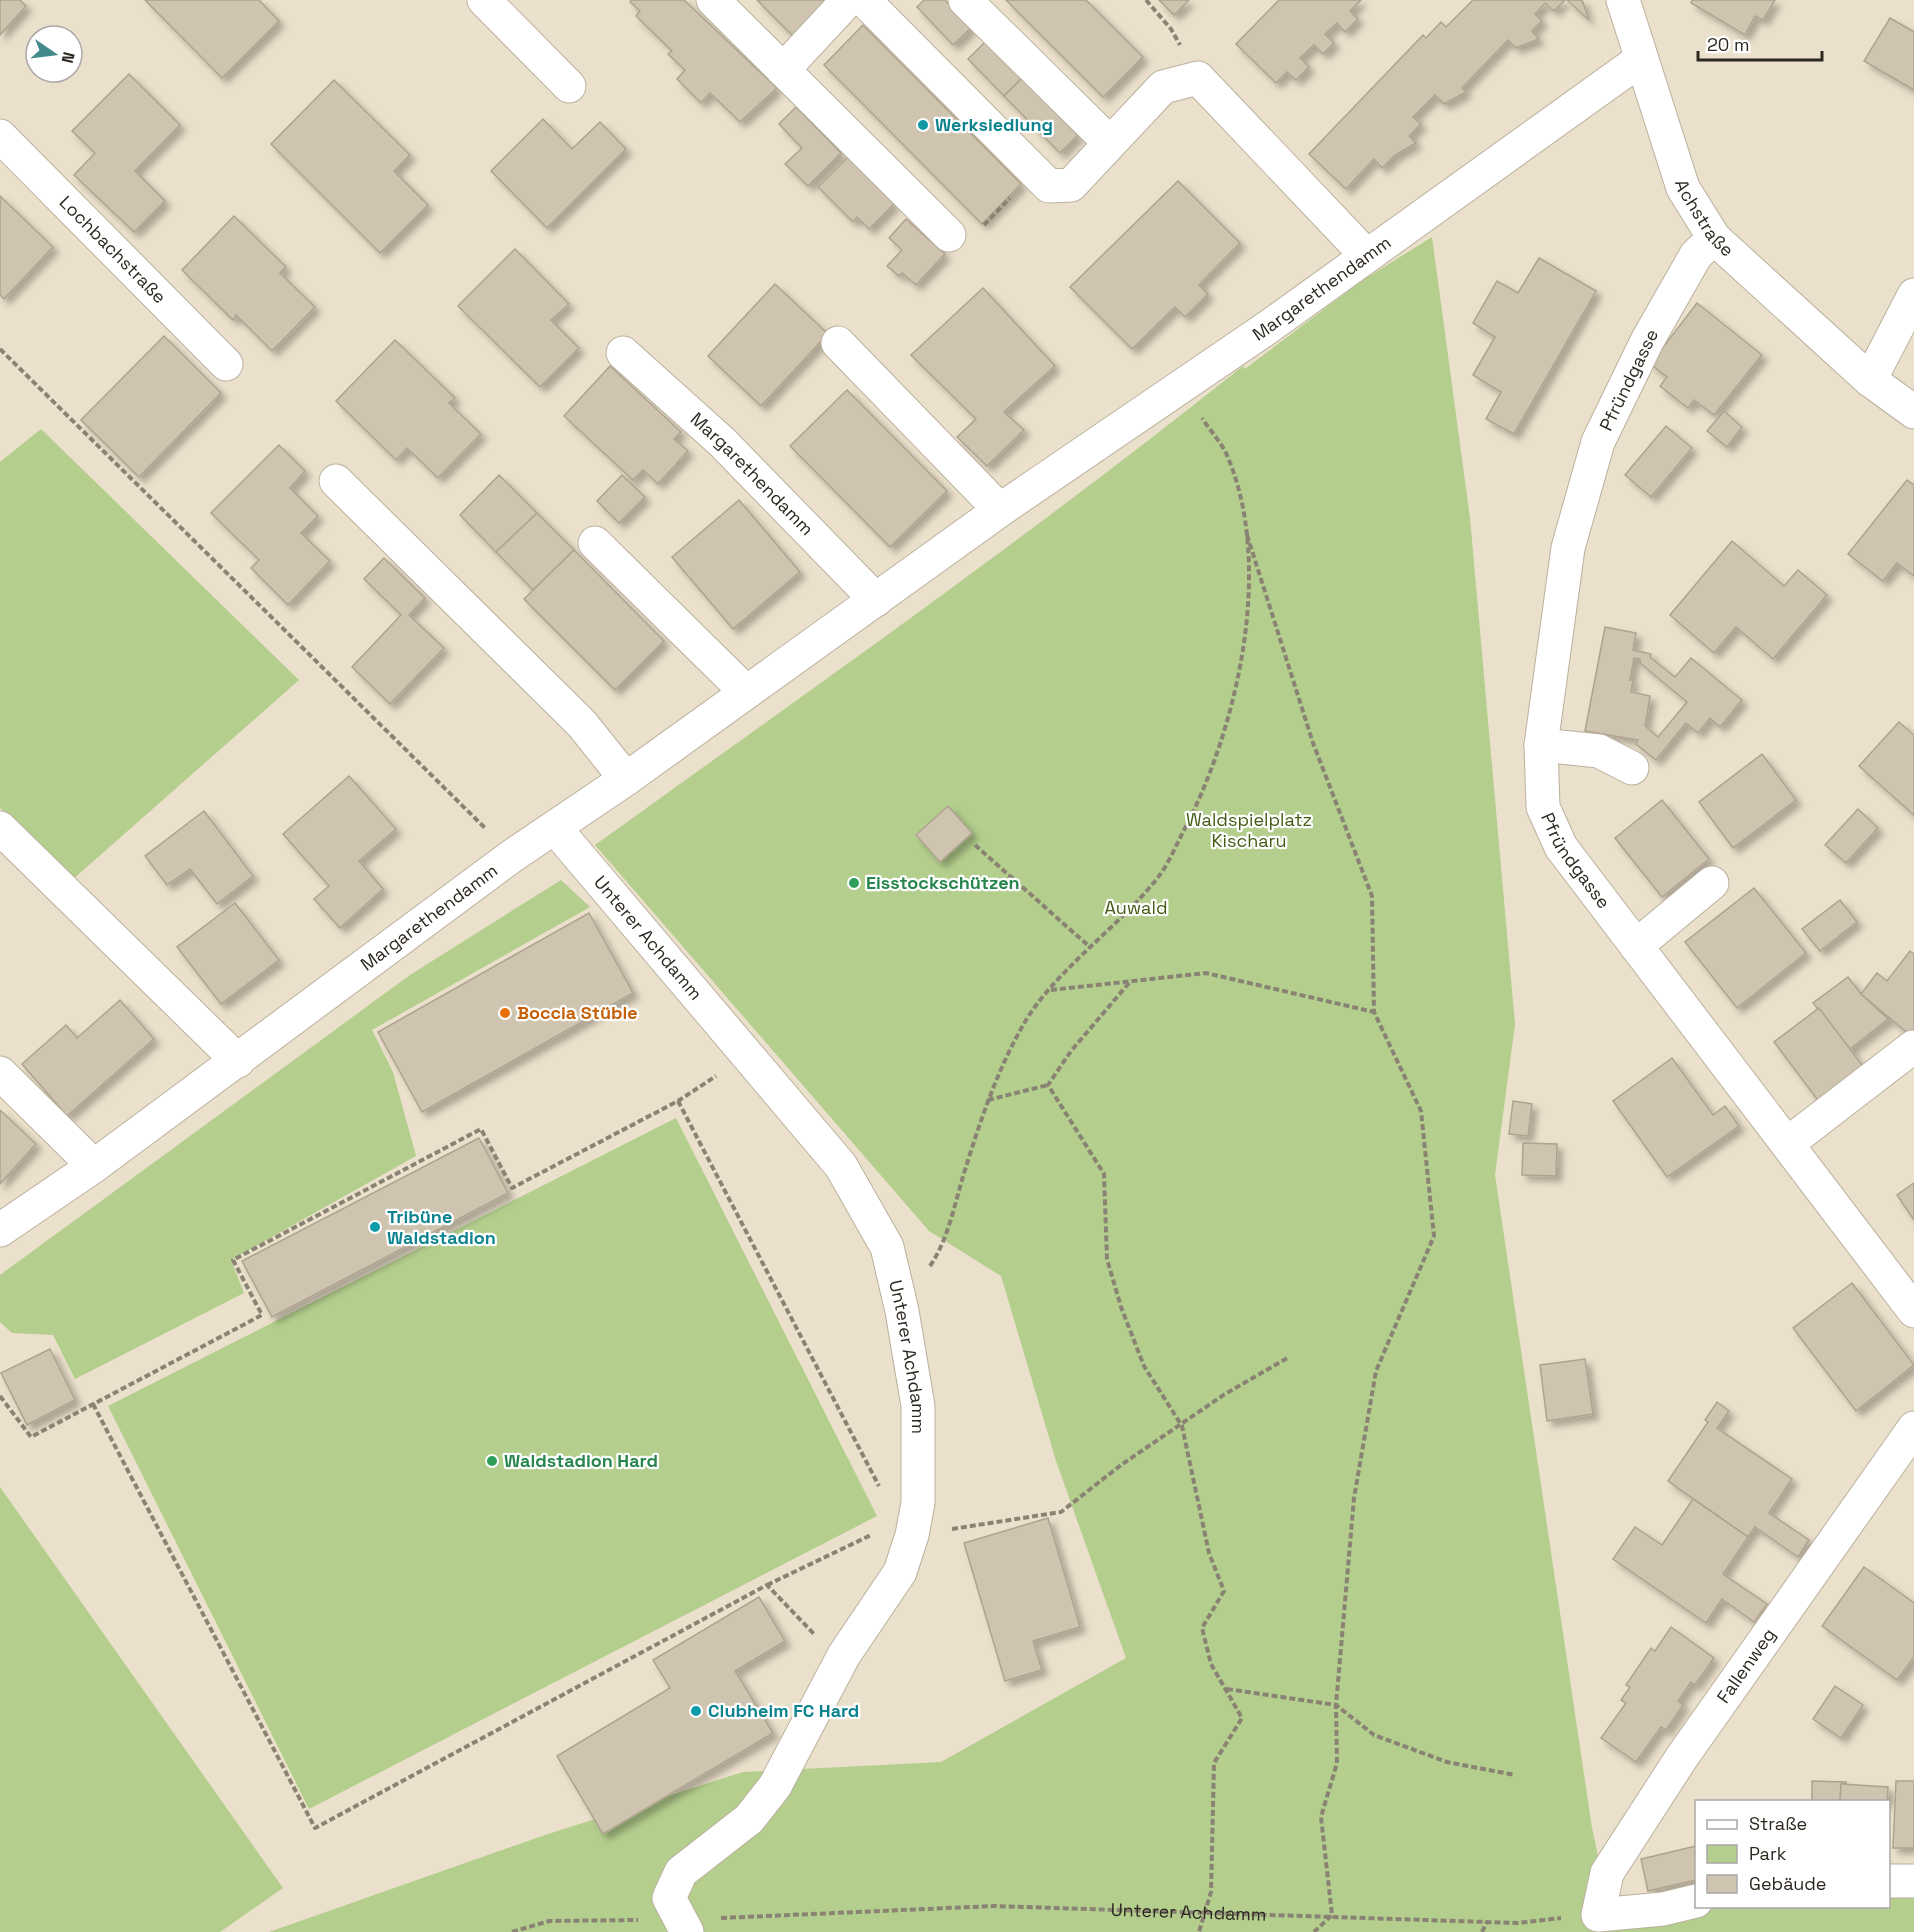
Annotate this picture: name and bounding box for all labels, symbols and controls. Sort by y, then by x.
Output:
north arrow [24,24,84,84]
scale bar [1698,24,1822,62]
text: 20 m [1707,33,1750,56]
text: N [57,50,80,65]
place label: Werksiedlung [935,113,1053,136]
marker: Werksiedlung [916,118,930,132]
street label: Achstraße [1670,177,1739,261]
street label: Lochbachstraße [55,191,171,308]
street label: Margarethendamm [1248,231,1395,346]
street label: Pfründgasse [1594,325,1663,435]
street label: Margarethendamm [686,407,819,540]
park label: Waldspielplatz Kischaru [1186,808,1312,852]
street label: Pfründgasse [1536,809,1616,913]
street label: Margarethendamm [356,859,502,975]
street label: Unterer Achdamm [589,871,707,1005]
place label: Eisstockschützen [866,871,1020,894]
marker: Eisstockschützen [847,876,861,890]
park label: Auwald [1105,896,1167,919]
place label: Boccia Stüble [517,1001,638,1024]
marker: Boccia Stüble [498,1006,512,1020]
place label: Tribüne Waldstadion [387,1205,496,1249]
marker: Tribüne Waldstadion [368,1220,382,1234]
street label: Unterer Achdamm [884,1278,930,1434]
place label: Waldstadion Hard [504,1449,658,1472]
marker: Waldstadion Hard [485,1454,499,1468]
street label: Fallenweg [1712,1623,1780,1708]
place label: Clubheim FC Hard [708,1699,859,1722]
marker: Clubheim FC Hard [689,1704,703,1718]
legend [1695,1800,1890,1908]
text: Straße [1749,1812,1807,1835]
text: Park [1749,1842,1787,1865]
text: Gebäude [1749,1872,1827,1895]
street label: Unterer Achdamm [1110,1898,1267,1926]

